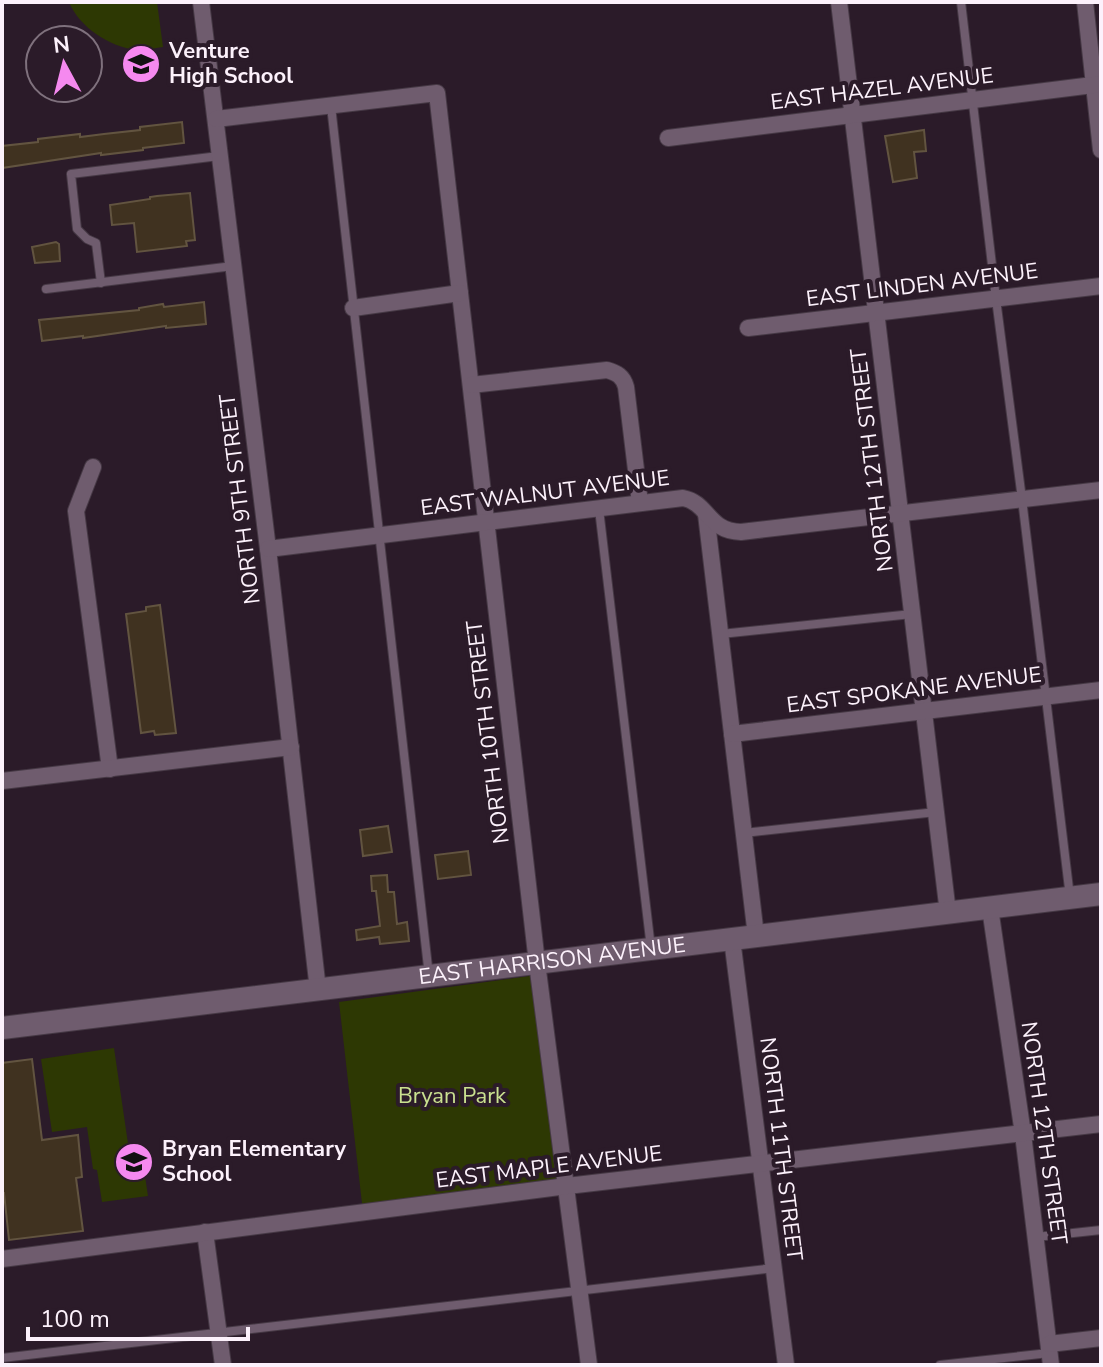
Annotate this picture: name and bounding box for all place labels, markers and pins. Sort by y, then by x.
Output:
place label: Venture High School [168,36,293,91]
school or university icon: Venture High School [120,43,162,85]
place label: Bryan Elementary School [162,1134,346,1189]
school or university icon: Bryan Elementary School [113,1141,155,1183]

